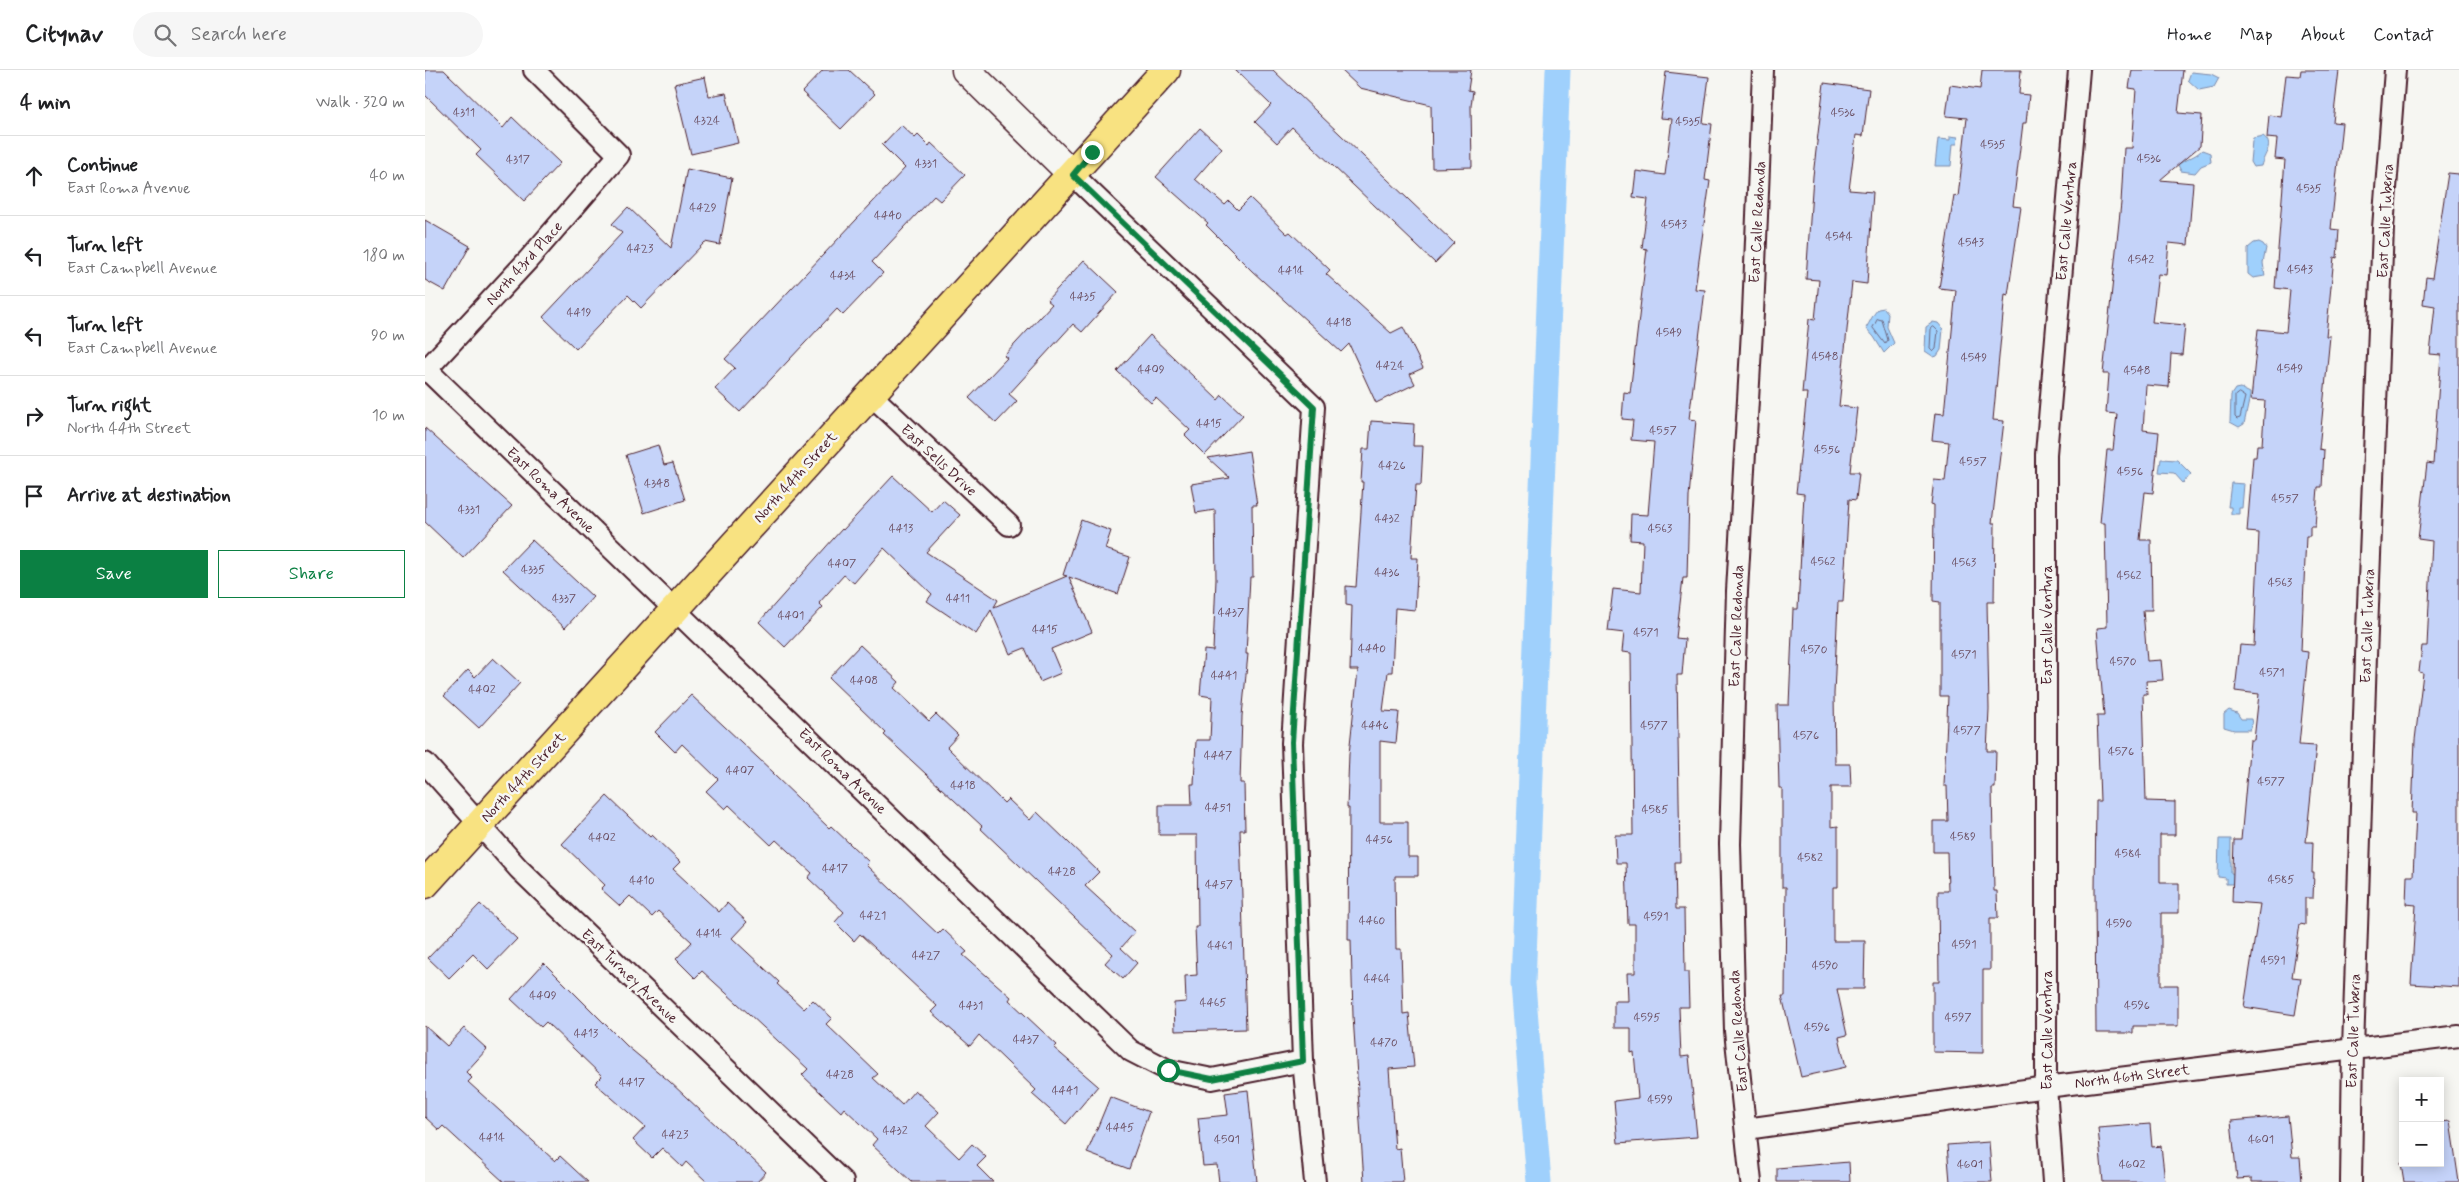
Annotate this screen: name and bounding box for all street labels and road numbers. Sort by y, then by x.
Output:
street label: East Calle Redonda [1745,160,1771,284]
street label: East Calle Ventura [2052,160,2082,282]
street label: East Calle Tuberia [2373,163,2399,279]
street label: North 43rd Place [482,217,568,310]
street label: East Sells Drive [896,420,981,501]
street label: North 44th Street [749,428,842,528]
street label: East Roma Avenue [502,443,599,538]
street label: East Calle Redonda [1725,564,1749,688]
street label: East Calle Ventura [2038,565,2058,685]
street label: East Calle Tuberia [2356,568,2380,684]
street label: East Roma Avenue [794,724,891,819]
street label: North 44th Street [477,728,571,827]
street label: East Turney Avenue [576,925,682,1028]
street label: East Calle Redonda [1725,969,1753,1093]
street label: East Calle Ventura [2038,970,2058,1090]
street label: East Calle Tuberia [2342,973,2366,1089]
street label: North 46th Street [2074,1060,2191,1094]

